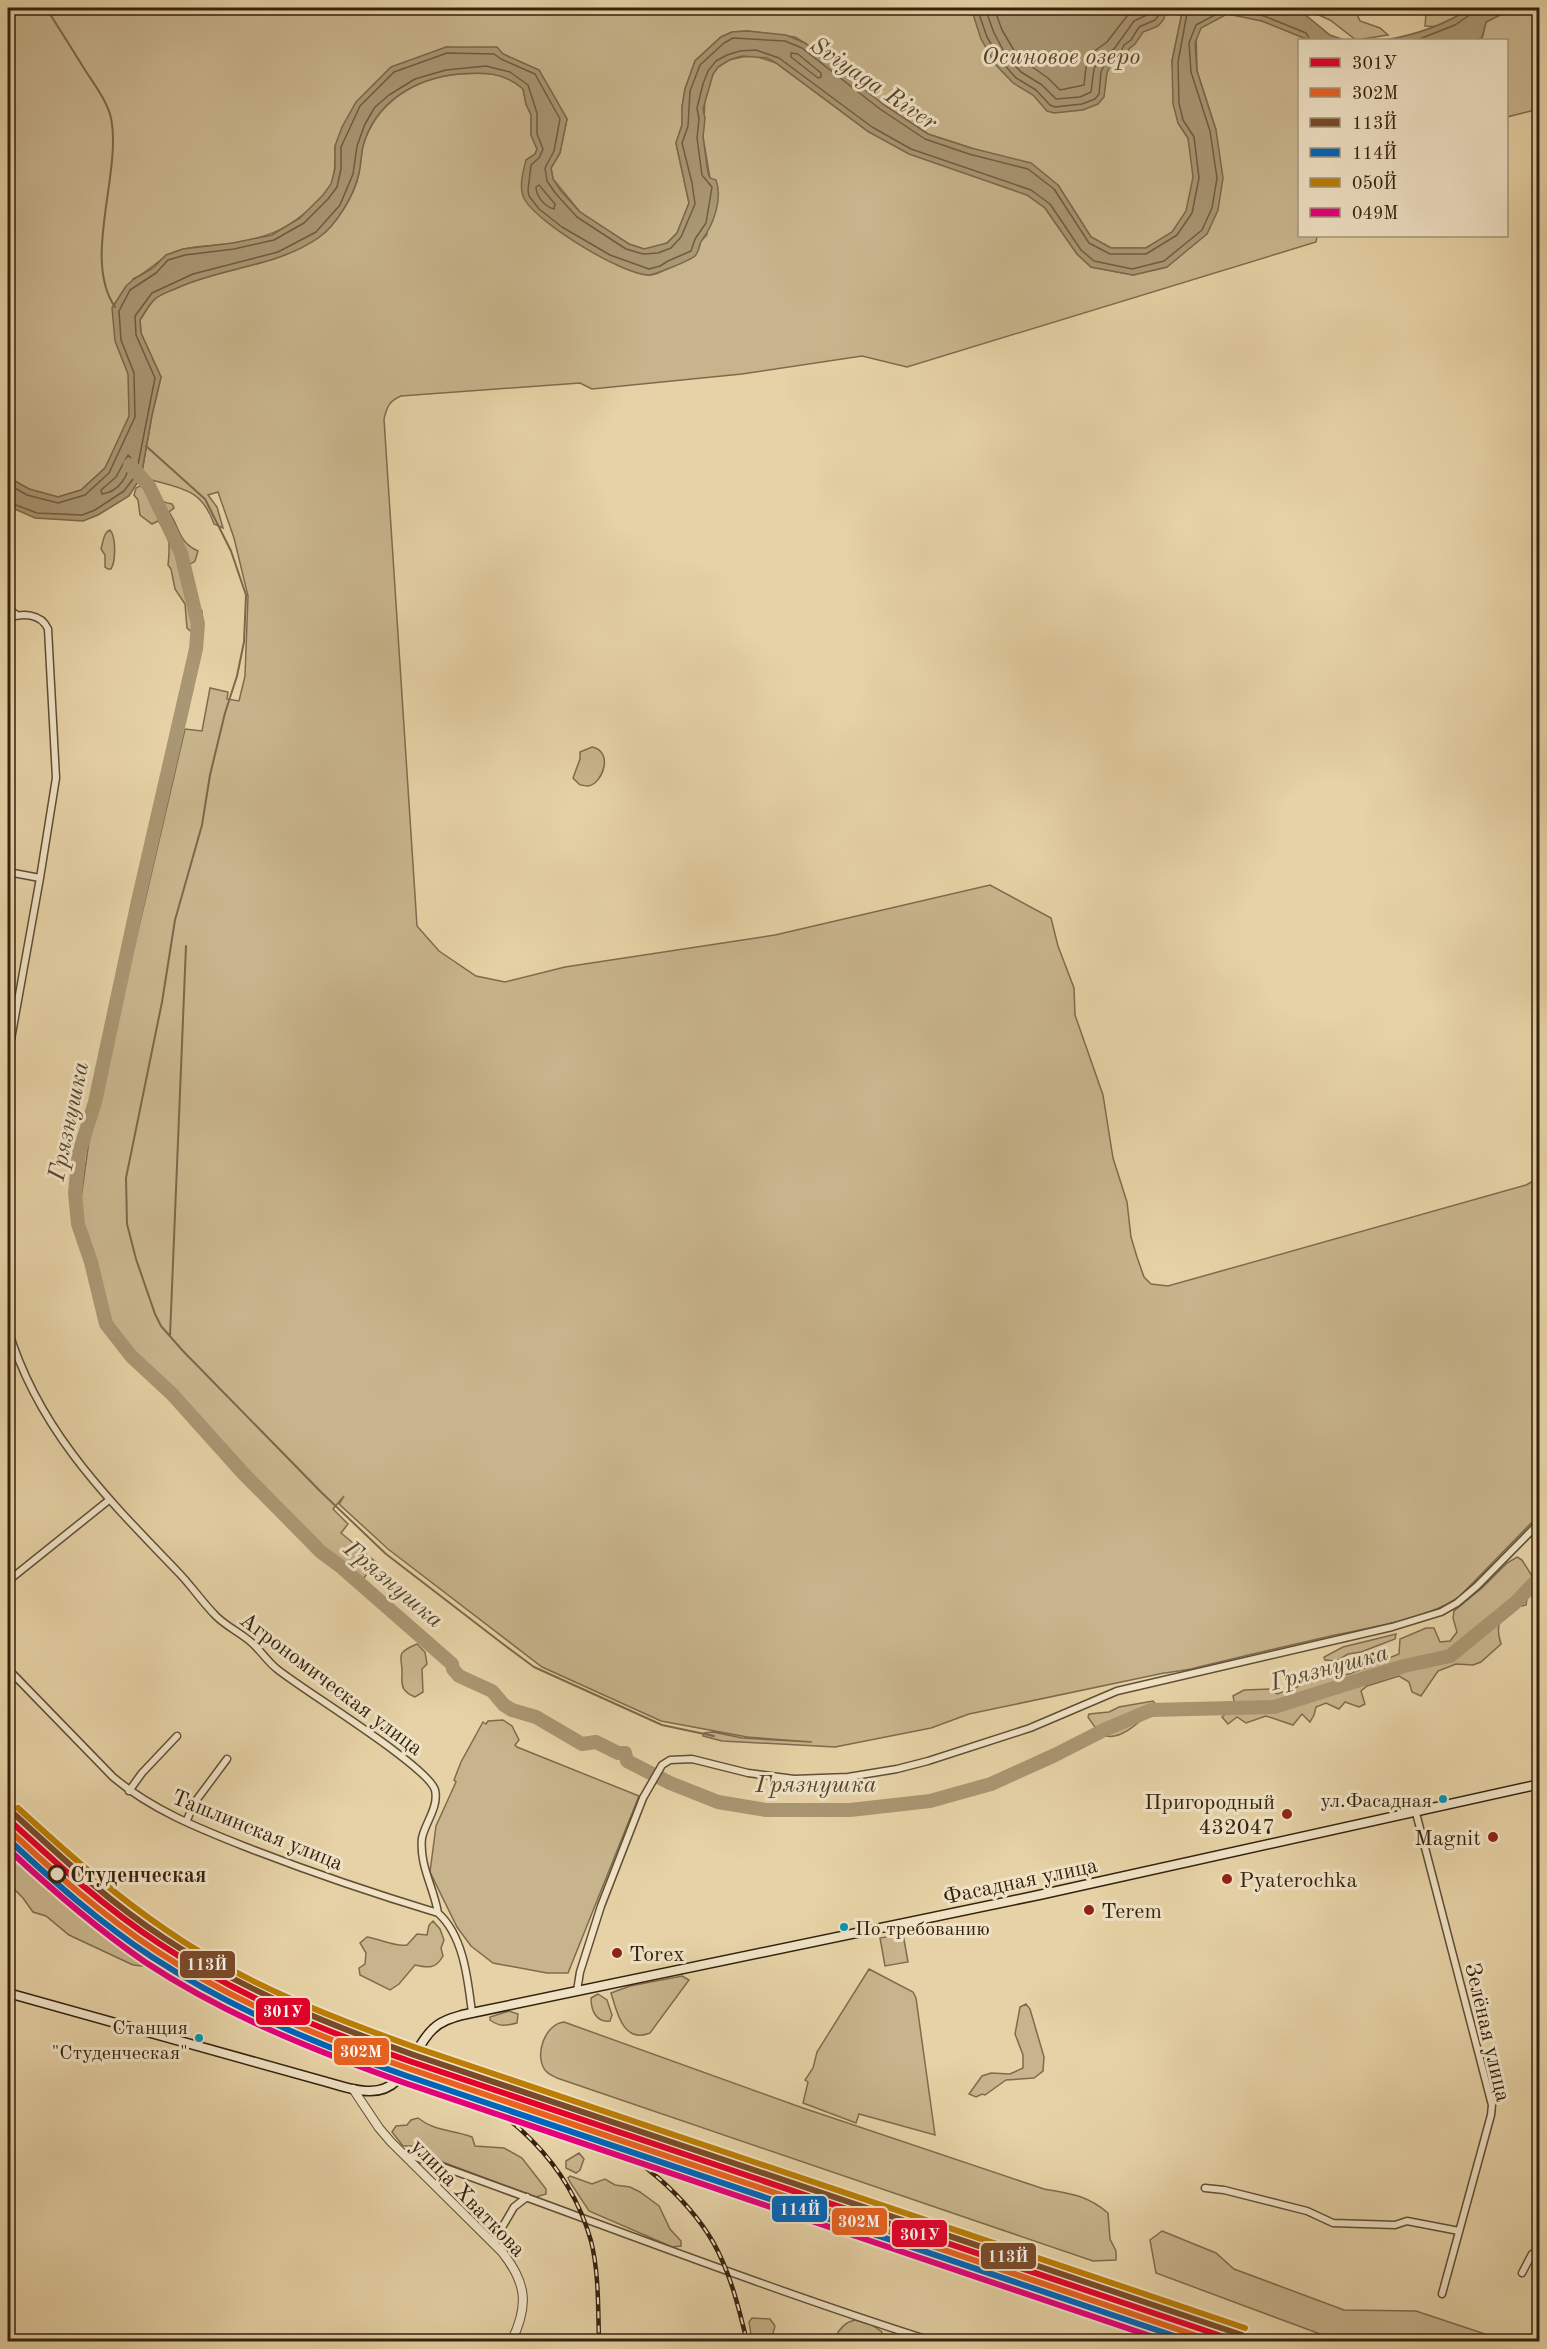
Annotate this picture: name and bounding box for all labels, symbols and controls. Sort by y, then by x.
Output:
water label: Sviyaga River [805,34,941,136]
legend [1298,39,1508,237]
water label: Осиновое озеро [982,46,1140,70]
text: 301У [1352,55,1397,73]
text: 302М [1352,85,1398,103]
text: 113Й [1352,111,1397,133]
text: 114Й [1352,141,1397,163]
text: 050Й [1352,171,1397,193]
text: 049М [1352,205,1398,223]
water label: Грязнушка [45,1059,94,1184]
water label: Грязнушка [338,1537,447,1634]
street label: Агрономическая улица [235,1609,426,1760]
water label: Грязнушка [1267,1642,1391,1696]
water label: Грязнушка [754,1774,877,1798]
street label: Ташлинская улица [168,1786,346,1875]
place label: Пригородный 432047 [1144,1792,1275,1839]
place label: ул.Фасадная [1321,1792,1432,1812]
marker: ул.Фасадная [1437,1793,1449,1805]
marker: Пригородный 432047 [1280,1807,1294,1821]
place label: Magnit [1414,1828,1481,1850]
marker: Magnit [1486,1830,1500,1844]
street label: Фасадная улица [941,1855,1100,1909]
marker: Студенческая [48,1865,66,1883]
place label: Студенческая [70,1865,207,1887]
place label: Pyaterochka [1239,1870,1358,1892]
marker: Pyaterochka [1220,1872,1234,1886]
place label: Terem [1101,1901,1162,1923]
marker: Terem [1082,1903,1096,1917]
place label: По требованию [855,1920,990,1940]
marker: По требованию [838,1921,850,1933]
place label: Torex [629,1944,685,1966]
marker: Torex [610,1946,624,1960]
line badge: 113Й [179,1950,236,1979]
text: 113Й [186,1954,228,1974]
street label: Зелёная улица [1460,1961,1514,2104]
line badge: 301У [255,1997,311,2026]
text: 301У [263,2005,304,2021]
place label: Станция "Студенческая" [51,2019,188,2064]
marker: Станция "Студенческая" [193,2032,205,2044]
line badge: 302М [333,2037,390,2066]
text: 302М [340,2045,382,2061]
street label: улица Хваткова [406,2135,529,2262]
line badge: 114Й [771,2195,828,2223]
text: 114Й [779,2199,821,2219]
line badge: 302М [831,2207,888,2236]
text: 302М [838,2215,880,2231]
line badge: 301У [891,2219,948,2248]
text: 301У [900,2228,941,2244]
line badge: 113Й [980,2242,1037,2270]
text: 113Й [987,2246,1029,2266]

